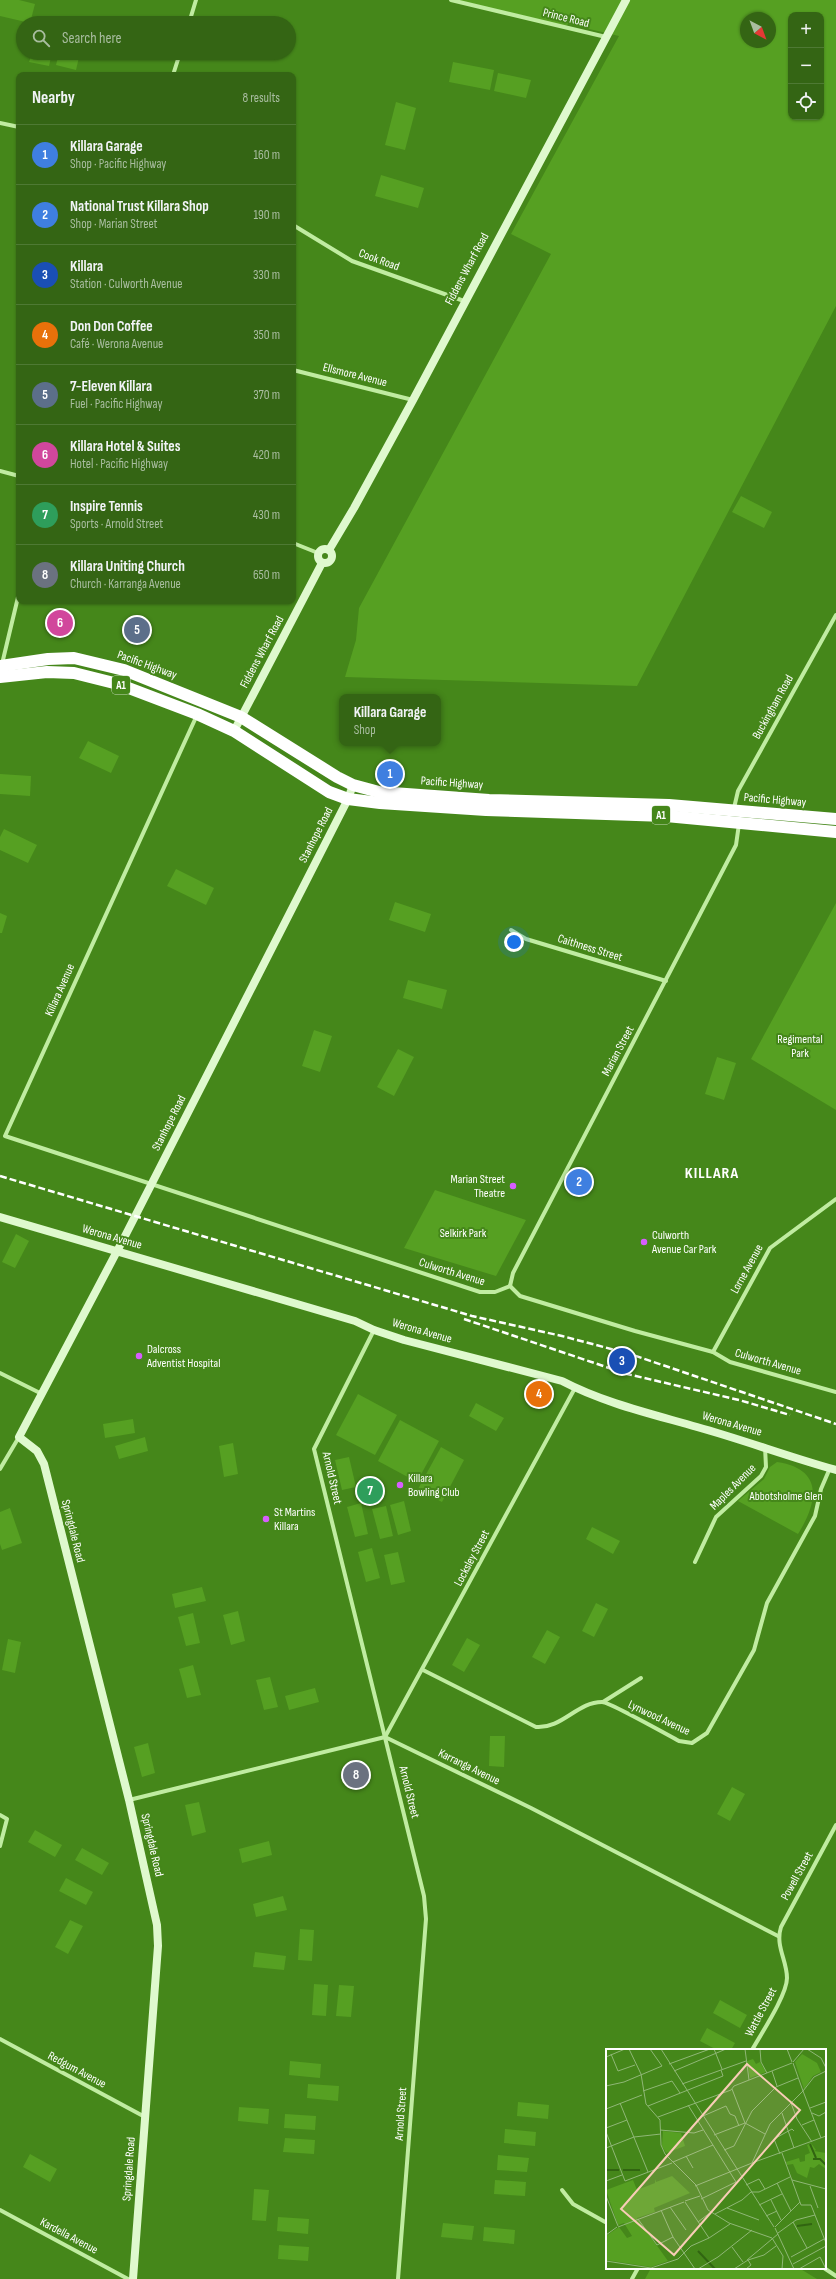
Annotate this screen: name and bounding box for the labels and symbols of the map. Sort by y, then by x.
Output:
street label: Prince Road [541,5,591,31]
north arrow [740,12,776,48]
street label: Fiddens Wharf Road [442,230,492,308]
street label: Cook Road [357,246,401,274]
street label: Ellsmore Avenue [321,360,389,390]
pin: 6 [47,608,73,638]
street label: Fiddens Wharf Road [237,613,287,691]
pin: 5 [124,615,150,645]
street label: Pacific Highway [115,647,179,683]
street label: Buckingham Road [749,672,797,742]
road number: A1 [112,676,130,694]
pin: 1 [377,759,403,789]
street label: Pacific Highway [420,773,484,793]
street label: Pacific Highway [743,790,807,810]
street label: Stanhope Road [296,805,336,865]
road number: A1 [652,806,670,824]
street label: Caithness Street [556,931,625,965]
your location [504,932,524,952]
street label: Killara Avenue [42,961,78,1019]
street label: Marian Street [599,1023,638,1079]
park label: Regimental Park [777,1032,823,1061]
street label: Stanhope Road [149,1093,189,1153]
district label: KILLARA [685,1164,739,1183]
pin: 2 [566,1167,592,1197]
place label: Marian Street Theatre [451,1172,505,1201]
marker: Marian Street Theatre [508,1181,518,1191]
street label: Werona Avenue [80,1221,144,1253]
park label: Selkirk Park [440,1226,487,1241]
place label: Culworth Avenue Car Park [651,1228,717,1257]
marker: Culworth Avenue Car Park [639,1237,649,1247]
street label: Lorne Avenue [727,1242,767,1296]
street label: Culworth Avenue [417,1255,487,1289]
street label: Werona Avenue [390,1315,454,1347]
place label: Dalcross Adventist Hospital [146,1342,220,1371]
street label: Culworth Avenue [733,1345,803,1379]
pin: 3 [609,1346,635,1376]
marker: Dalcross Adventist Hospital [134,1351,144,1361]
pin: 4 [526,1379,552,1409]
street label: Werona Avenue [700,1408,764,1440]
street label: Arnold Street [318,1449,345,1506]
street label: Maples Avenue [707,1461,759,1513]
place label: Killara Bowling Club [408,1471,460,1500]
pin: 7 [357,1476,383,1506]
marker: Killara Bowling Club [395,1480,405,1490]
park label: Abbotsholme Glen [748,1489,823,1504]
street label: Springdale Road [58,1498,88,1564]
place label: St Martins Killara [274,1505,315,1534]
marker: St Martins Killara [261,1514,271,1524]
street label: Locksley Street [451,1527,493,1589]
street label: Lynwood Avenue [626,1697,693,1739]
street label: Karranga Avenue [436,1746,503,1788]
pin: 8 [343,1760,369,1790]
street label: Arnold Street [395,1763,423,1820]
street label: Springdale Road [137,1812,167,1878]
street label: Powell Street [778,1849,817,1903]
street label: Wattle Street [742,1984,780,2039]
street label: Redgum Avenue [45,2048,109,2092]
inset map [606,2049,826,2269]
street label: Arnold Street [392,2087,410,2142]
street label: Springdale Road [119,2136,139,2202]
street label: Kardella Avenue [37,2214,101,2258]

